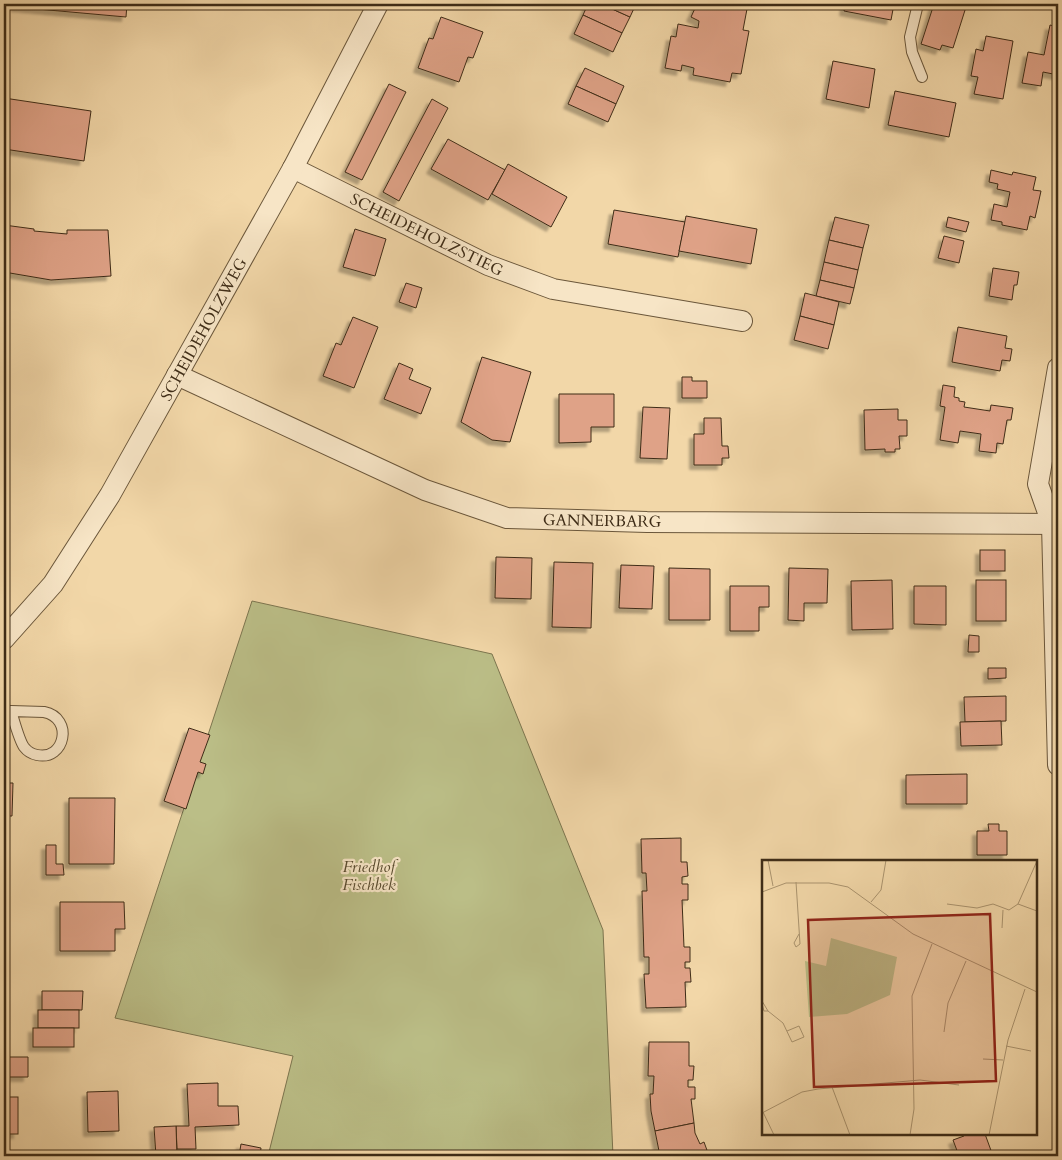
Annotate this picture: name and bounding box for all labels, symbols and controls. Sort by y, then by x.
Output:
street label: SCHEIDEHOLZSTIEG [346,188,507,282]
street label: SCHEIDEHOLZWEG [155,254,253,405]
street label: GANNERBARG [543,509,662,533]
park label: Friedhof Fischbek [342,856,399,896]
inset map [762,860,1037,1135]

